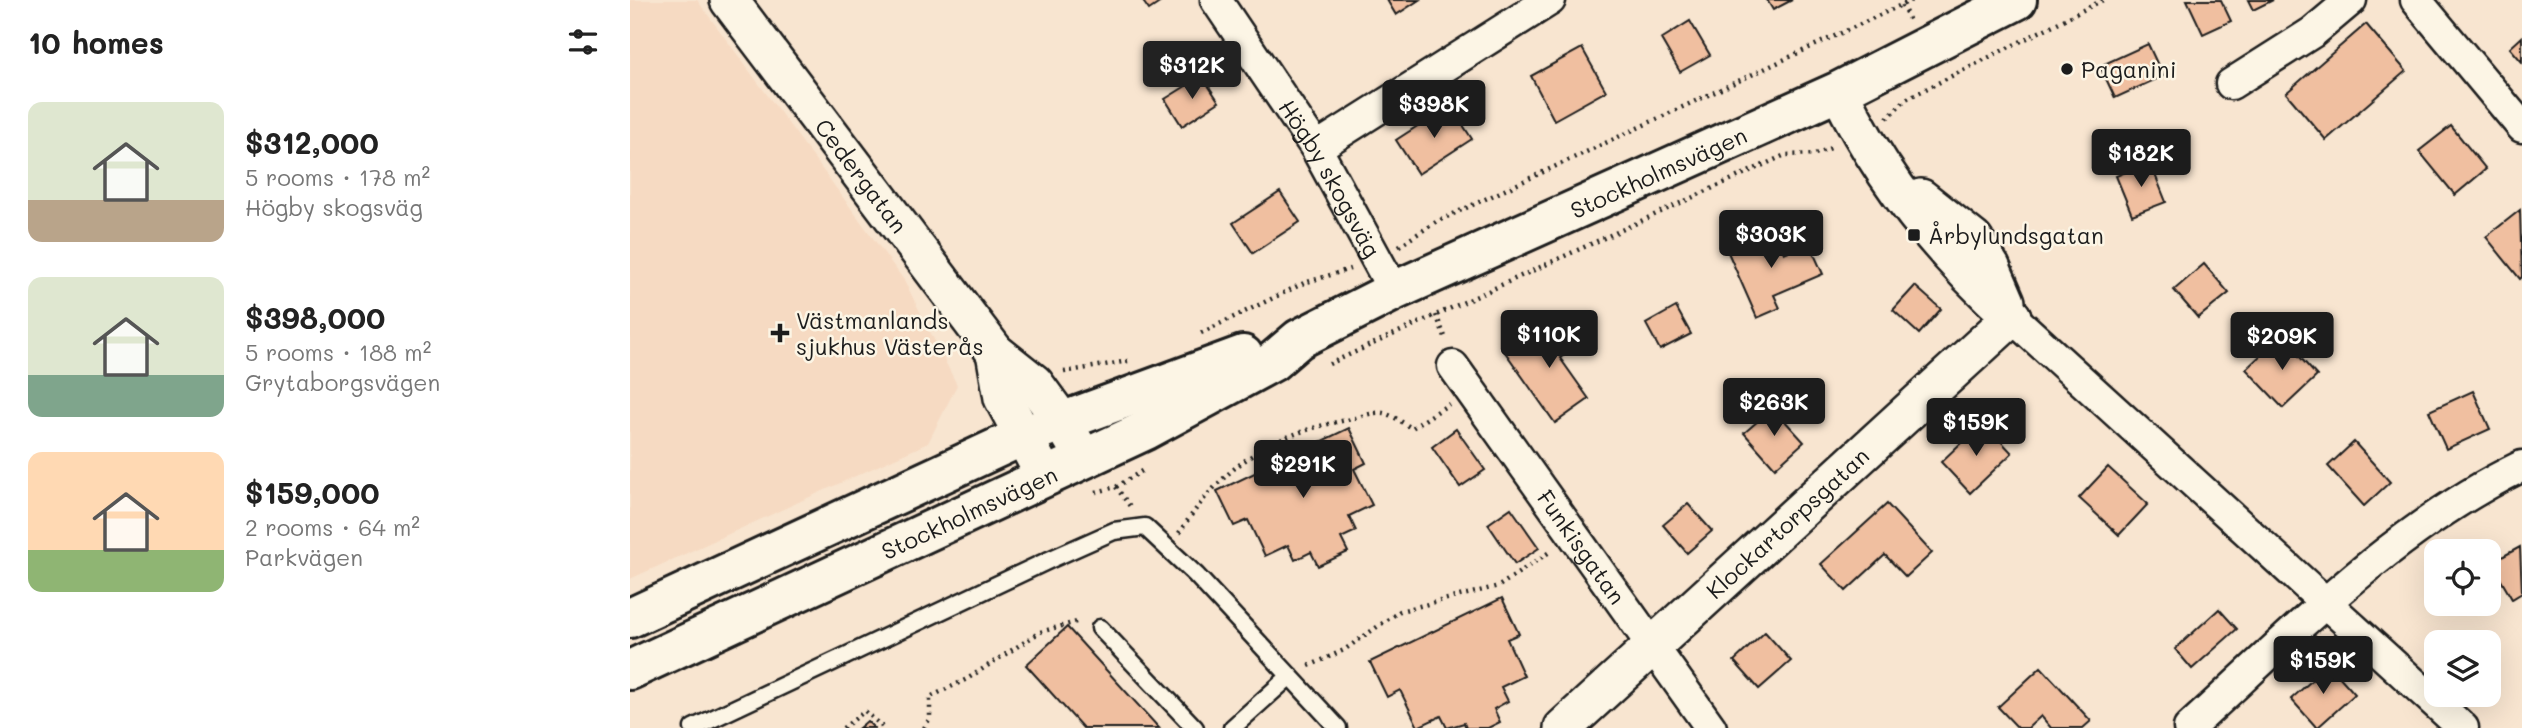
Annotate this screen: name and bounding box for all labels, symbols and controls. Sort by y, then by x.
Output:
text: 10 homes [28,22,164,62]
icon: filters [564,23,602,61]
pin: $312K [1143,42,1241,101]
text: $312K [1159,49,1225,79]
place label: Paganini [2081,54,2177,84]
marker: Paganini [2059,61,2075,77]
pin: $398K [1385,80,1483,140]
text: $398K [1398,88,1470,118]
street label: Högby skogsväg [1272,94,1388,263]
street label: Cedergatan [809,112,915,239]
street label: Stockholmsvägen [1565,119,1751,225]
text: $312,000 [245,122,379,162]
icon: home [84,130,168,214]
pin: $182K [2092,130,2190,189]
text: $182K [2108,137,2174,167]
text: 5 rooms · 178 m² [245,162,430,192]
text: Högby skogsväg [245,192,423,222]
pin: $303K [1722,210,1820,270]
text: $303K [1735,218,1807,248]
place label: Årbylundsgatan [1928,220,2104,250]
marker: Årbylundsgatan [1906,227,1922,243]
text: $398,000 [245,297,385,337]
icon: home [84,305,168,389]
place label: Västmanlands sjukhus Västerås [796,305,984,361]
pin: $110K [1500,310,1598,370]
pin: $209K [2233,312,2331,372]
text: $110K [1517,318,1581,348]
text: $209K [2247,320,2317,350]
marker: Västmanlands sjukhus Västerås [770,323,790,343]
text: 5 rooms · 188 m² [245,337,431,367]
text: Grytaborgsvägen [245,367,440,397]
pin: $263K [1725,378,1823,438]
text: $263K [1739,386,1809,416]
pin: $159K [1927,398,2025,458]
text: $159K [1943,406,2009,436]
pin: $291K [1254,440,1352,500]
street label: Klockartorpsgatan [1699,441,1875,605]
text: $291K [1270,448,1336,478]
street label: Stockholmsvägen [876,459,1062,566]
text: $159,000 [245,472,379,512]
icon: home [84,480,168,564]
street label: Funkisgatan [1531,484,1633,610]
text: 2 rooms · 64 m² [245,512,420,542]
map controls [2424,539,2501,707]
button: locate [2424,539,2501,616]
text: Parkvägen [245,542,363,572]
button: layers [2424,630,2501,707]
pin: $159K [2274,636,2372,696]
text: $159K [2290,644,2356,674]

